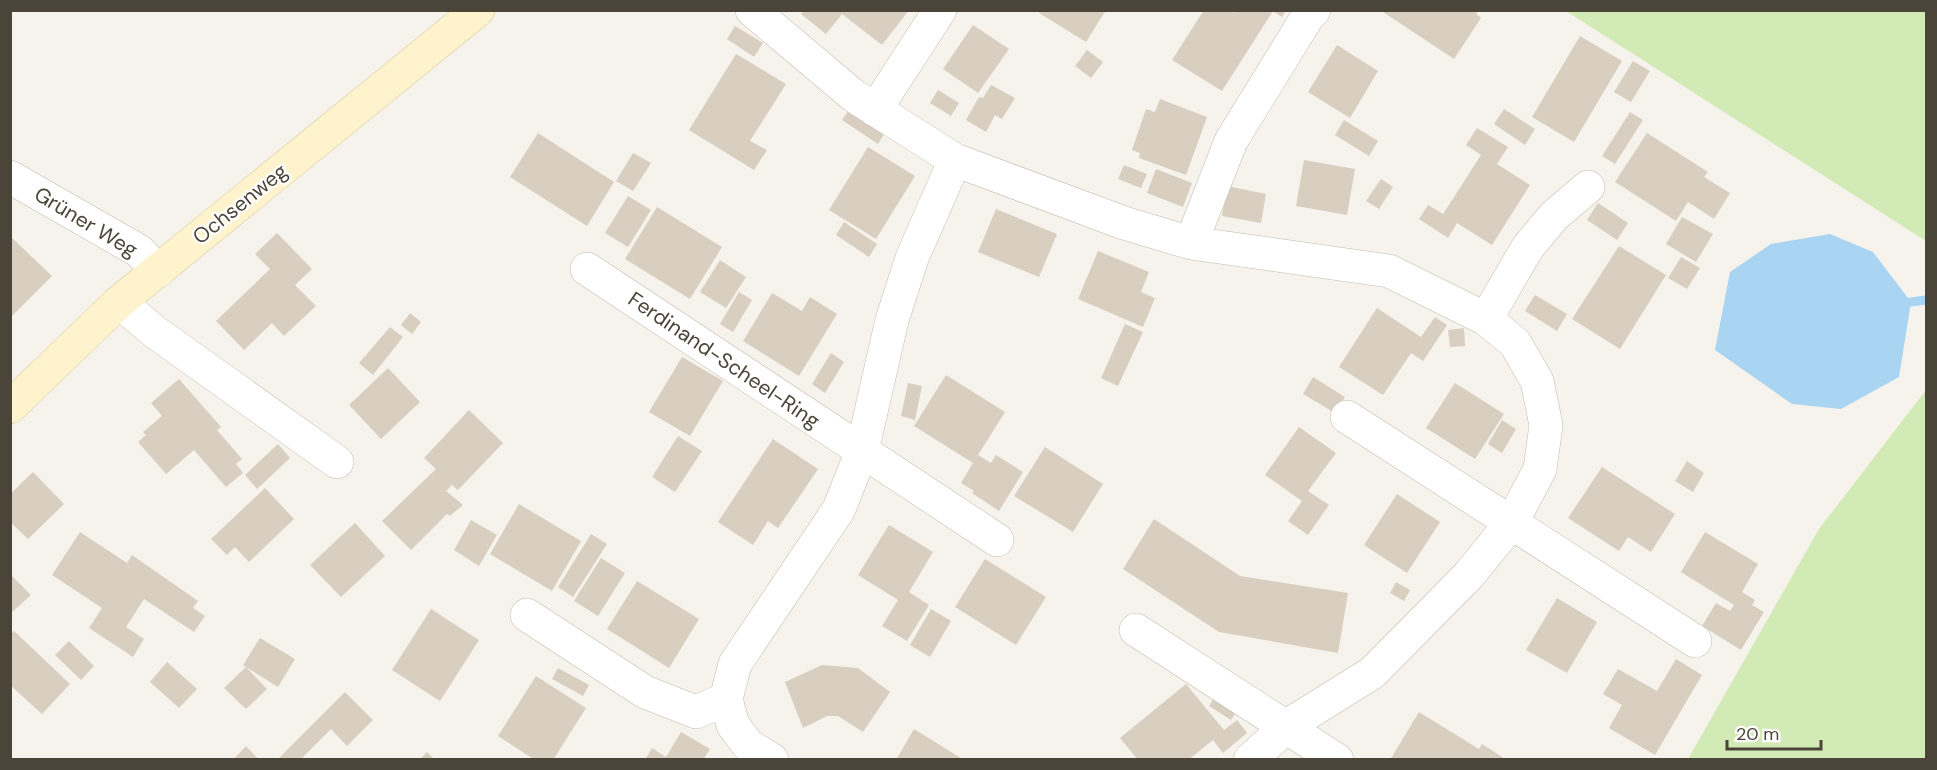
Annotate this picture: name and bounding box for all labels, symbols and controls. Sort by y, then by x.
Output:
street label: Ochsenweg [187,157,293,251]
street label: Grüner Weg [29,180,143,264]
street label: Ferdinand-Scheel-Ring [623,285,826,435]
scale bar [1727,713,1822,751]
text: 20 m [1736,722,1779,746]

